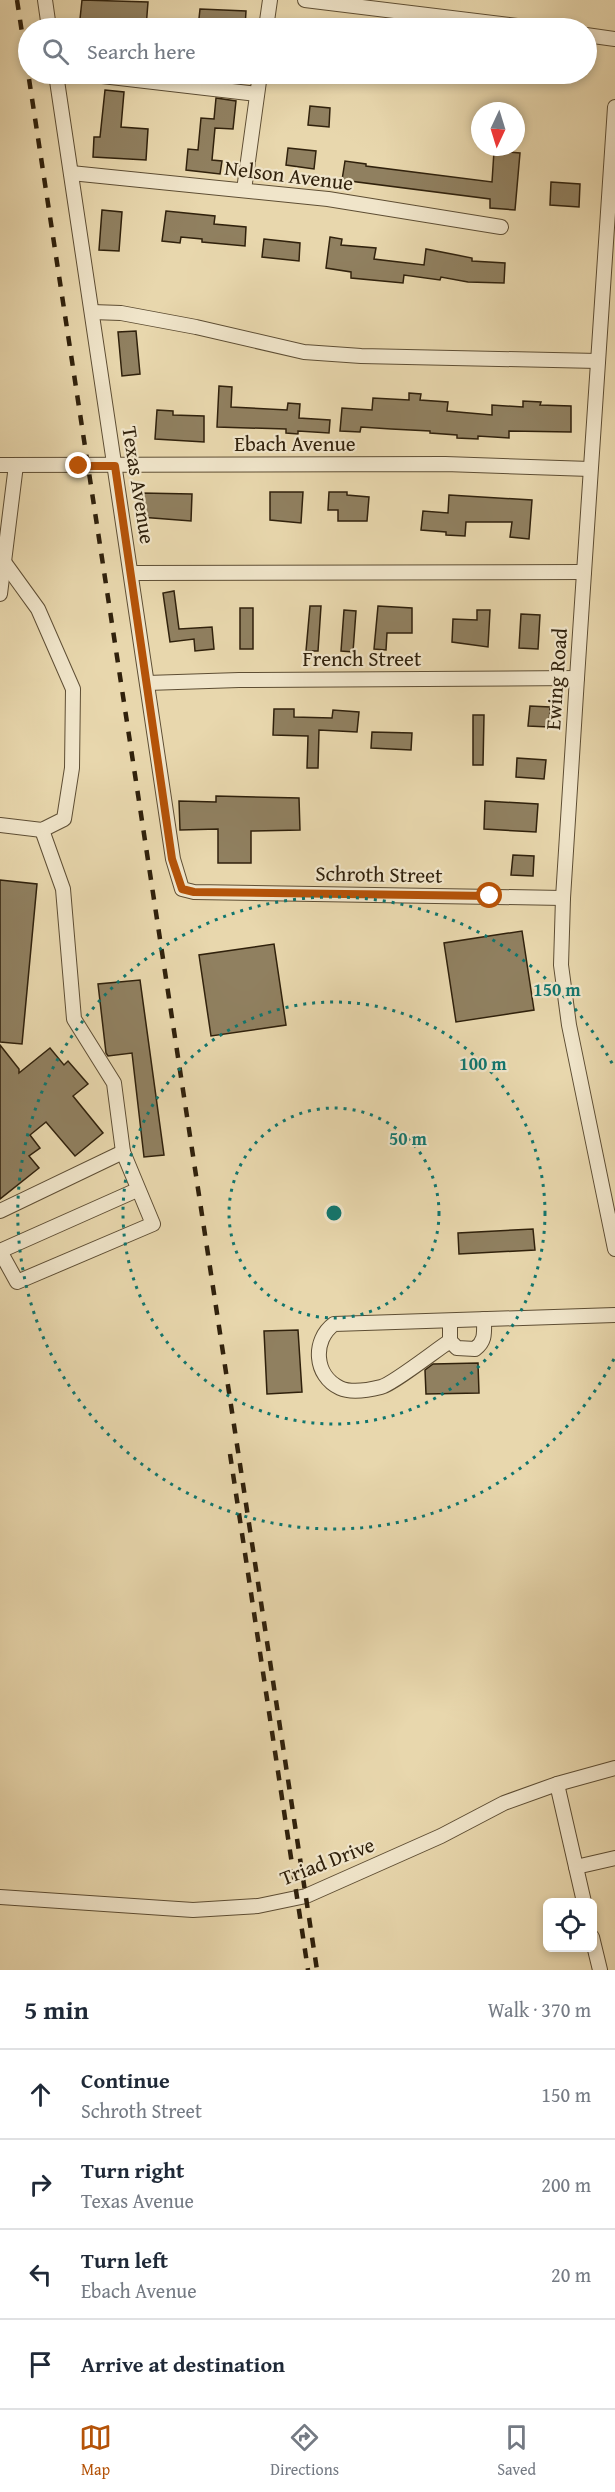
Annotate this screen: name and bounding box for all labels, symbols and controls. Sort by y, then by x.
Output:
search box [18,18,597,84]
icon: search [39,35,72,68]
text: Search here [87,35,196,67]
north arrow [471,102,525,156]
street label: Nelson Avenue [223,152,355,198]
street label: Texas Avenue [114,424,164,546]
street label: Ebach Avenue [234,428,356,459]
route end [65,452,91,478]
street label: Ewing Road [537,626,575,731]
street label: French Street [303,643,422,674]
street label: Schroth Street [315,857,443,891]
route start [476,882,502,908]
text: 150 m [533,976,581,1003]
text: 100 m [459,1050,507,1077]
text: 50 m [389,1125,428,1152]
centre of rings [324,1203,344,1223]
street label: Triad Drive [275,1829,379,1893]
map controls [543,1898,597,1952]
button: locate [543,1898,597,1952]
text: 5 min [24,1990,89,2029]
text: Walk · 370 m [488,1995,591,2024]
text: Continue [81,2064,170,2096]
icon: ahead [24,2078,57,2111]
text: 150 m [541,2080,591,2109]
text: Schroth Street [81,2096,202,2125]
text: Turn right [81,2154,184,2186]
icon: right [24,2168,57,2201]
text: 200 m [541,2170,591,2199]
text: Texas Avenue [81,2186,194,2215]
text: Turn left [81,2244,168,2276]
icon: left [24,2258,57,2291]
text: 20 m [551,2260,591,2289]
text: Ebach Avenue [81,2276,197,2305]
icon: arrive [24,2348,57,2381]
text: Arrive at destination [81,2348,285,2380]
tab: Map [79,2421,112,2481]
tab: Directions [270,2421,339,2481]
tab: Saved [497,2421,536,2481]

